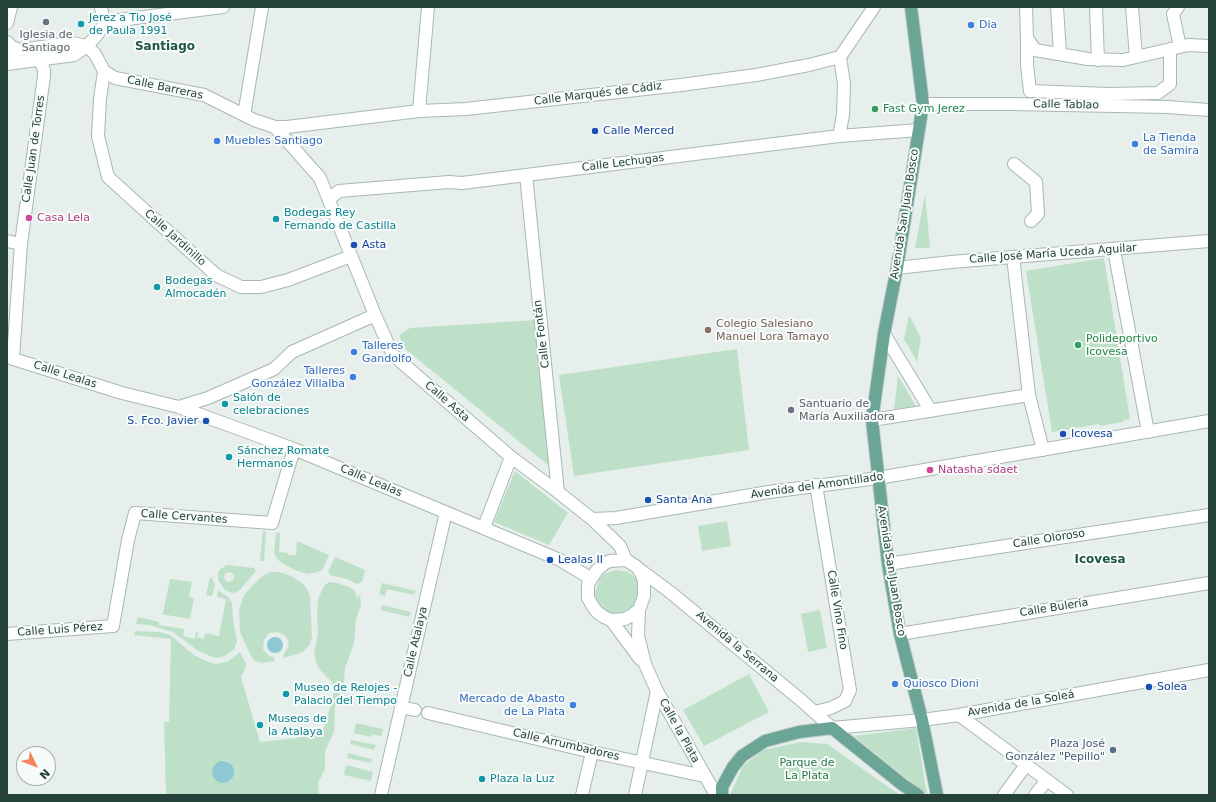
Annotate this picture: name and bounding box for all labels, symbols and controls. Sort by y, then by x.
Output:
place label: Jerez a Tio José de Paula 1991 [89,11,172,37]
marker: Iglesia de Santiago [41,17,51,27]
place label: Dia [979,18,997,32]
marker: Jerez a Tio José de Paula 1991 [76,19,86,29]
marker: Dia [966,20,976,30]
place label: Iglesia de Santiago [20,28,72,54]
district label: Santiago [135,40,195,54]
street label: Calle Barreras [126,73,204,103]
street label: Calle Marqués de Cádiz [533,80,663,108]
street label: Calle Juan de Torres [20,95,48,203]
street label: Calle Tablao [1033,98,1099,112]
place label: Fast Gym Jerez [883,102,965,116]
marker: Fast Gym Jerez [870,104,880,114]
place label: Calle Merced [603,124,674,138]
marker: Calle Merced [590,126,600,136]
place label: La Tienda de Samira [1143,131,1199,157]
place label: Muebles Santiago [225,134,323,148]
marker: Muebles Santiago [212,136,222,146]
marker: La Tienda de Samira [1130,139,1140,149]
street label: Avenida San Juan Bosco [888,148,922,280]
street label: Calle Lechugas [581,151,665,175]
place label: Bodegas Rey Fernando de Castilla [284,206,396,232]
street label: Calle Jardinillo [142,207,208,269]
place label: Casa Lela [37,211,90,225]
marker: Casa Lela [24,213,34,223]
marker: Bodegas Rey Fernando de Castilla [271,214,281,224]
place label: Asta [362,238,386,252]
marker: Asta [349,240,359,250]
street label: Calle José María Uceda Aguilar [969,242,1137,266]
place label: Bodegas Almocadén [165,274,227,300]
marker: Bodegas Almocadén [152,282,162,292]
street label: Calle Fontán [531,299,553,369]
place label: Colegio Salesiano Manuel Lora Tamayo [716,317,829,343]
marker: Colegio Salesiano Manuel Lora Tamayo [703,325,713,335]
place label: Polideportivo Icovesa [1086,332,1158,358]
place label: Talleres Gandolfo [362,339,412,365]
marker: Polideportivo Icovesa [1073,340,1083,350]
marker: Talleres Gandolfo [349,347,359,357]
street label: Calle Lealas [32,359,98,391]
place label: Talleres González Villalba [251,364,345,390]
marker: Talleres González Villalba [348,372,358,382]
street label: Calle Asta [422,379,472,425]
place label: Salón de celebraciones [233,391,309,417]
place label: Santuario de María Auxiliadora [799,397,895,423]
marker: Salón de celebraciones [220,399,230,409]
marker: Santuario de María Auxiliadora [786,405,796,415]
place label: S. Fco. Javier [127,414,198,428]
marker: S. Fco. Javier [201,416,211,426]
place label: Icovesa [1071,427,1113,441]
marker: Icovesa [1058,429,1068,439]
place label: Sánchez Romate Hermanos [237,444,329,470]
marker: Sánchez Romate Hermanos [224,452,234,462]
street label: Calle Lealas [338,462,404,500]
place label: Natasha sdaet [938,463,1017,477]
marker: Natasha sdaet [925,465,935,475]
street label: Avenida del Amontillado [750,470,884,502]
place label: Santa Ana [656,493,712,507]
marker: Santa Ana [643,495,653,505]
street label: Avenida San Juan Bosco [874,505,908,637]
street label: Calle Cervantes [140,507,228,527]
street label: Calle Oloroso [1012,527,1086,551]
place label: Lealas II [558,553,603,567]
district label: Icovesa [1074,553,1126,567]
marker: Lealas II [545,555,555,565]
street label: Calle Vino Fino [824,569,850,651]
street label: Calle Bulería [1019,596,1089,620]
street label: Calle Atalaya [401,605,431,679]
street label: Avenida la Serrana [693,609,781,685]
street label: Calle Luis Pérez [17,620,103,640]
place label: Quiosco Dioni [903,677,979,691]
marker: Quiosco Dioni [890,679,900,689]
place label: Solea [1157,680,1187,694]
place label: Museo de Relojes - Palacio del Tiempo [294,681,397,707]
marker: Solea [1144,682,1154,692]
street label: Avenida de la Soleá [967,688,1075,720]
marker: Museo de Relojes - Palacio del Tiempo [281,689,291,699]
place label: Mercado de Abasto de La Plata [459,692,565,718]
street label: Calle la Plata [656,696,702,766]
marker: Mercado de Abasto de La Plata [568,700,578,710]
place label: Museos de la Atalaya [268,712,327,738]
marker: Museos de la Atalaya [255,720,265,730]
street label: Calle Arrumbadores [511,726,621,764]
place label: Plaza José González "Pepillo" [1005,737,1105,763]
marker: Plaza José González "Pepillo" [1108,745,1118,755]
north arrow [16,746,56,786]
park label: Parque de La Plata [779,756,835,782]
text: N [37,766,52,782]
place label: Plaza la Luz [490,772,554,786]
marker: Plaza la Luz [477,774,487,784]

